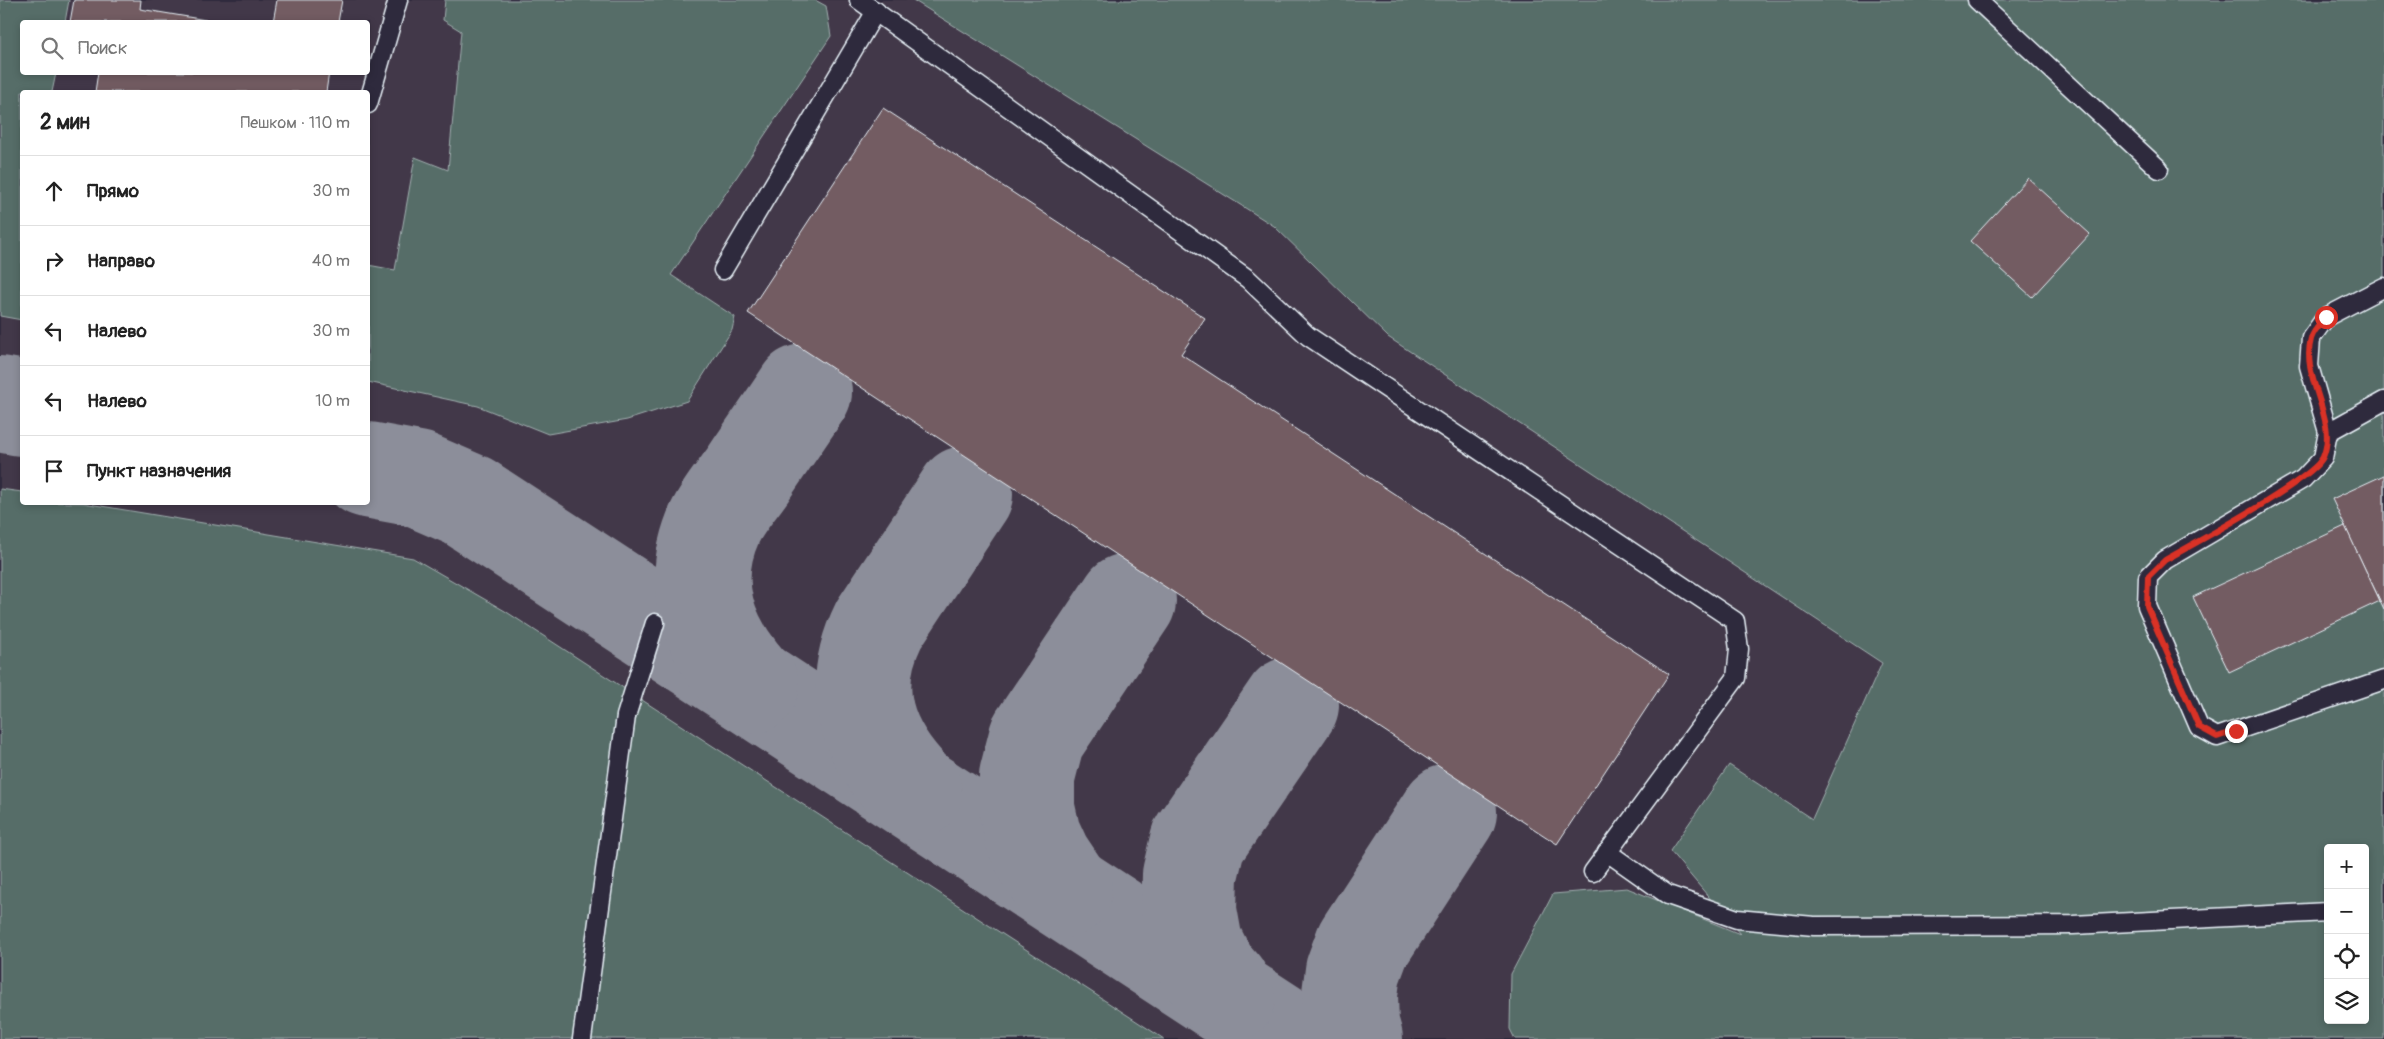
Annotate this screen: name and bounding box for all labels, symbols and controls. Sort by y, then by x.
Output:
search box [20,20,370,75]
icon: search [38,34,66,62]
text: Поиск [78,36,128,60]
text: 2 мин [40,109,90,136]
text: Пешком · 110 m [241,113,350,133]
icon: ahead [40,177,68,205]
text: Прямо [87,179,139,203]
text: 30 m [312,181,350,201]
icon: right [40,247,68,275]
text: Направо [87,249,155,273]
text: 40 m [312,251,350,271]
route start [2315,306,2338,329]
icon: left [40,317,68,345]
text: Налево [87,319,147,343]
text: 30 m [312,321,350,341]
icon: left [40,387,68,415]
text: Налево [87,389,147,413]
text: 10 m [315,391,350,411]
icon: arrive [40,457,68,485]
text: Пункт назначения [87,459,231,483]
route end [2225,720,2248,743]
map controls [2324,844,2369,1024]
button: + [2324,844,2369,889]
button: − [2324,889,2369,934]
button: locate [2324,934,2369,979]
button: layers [2324,979,2369,1024]

